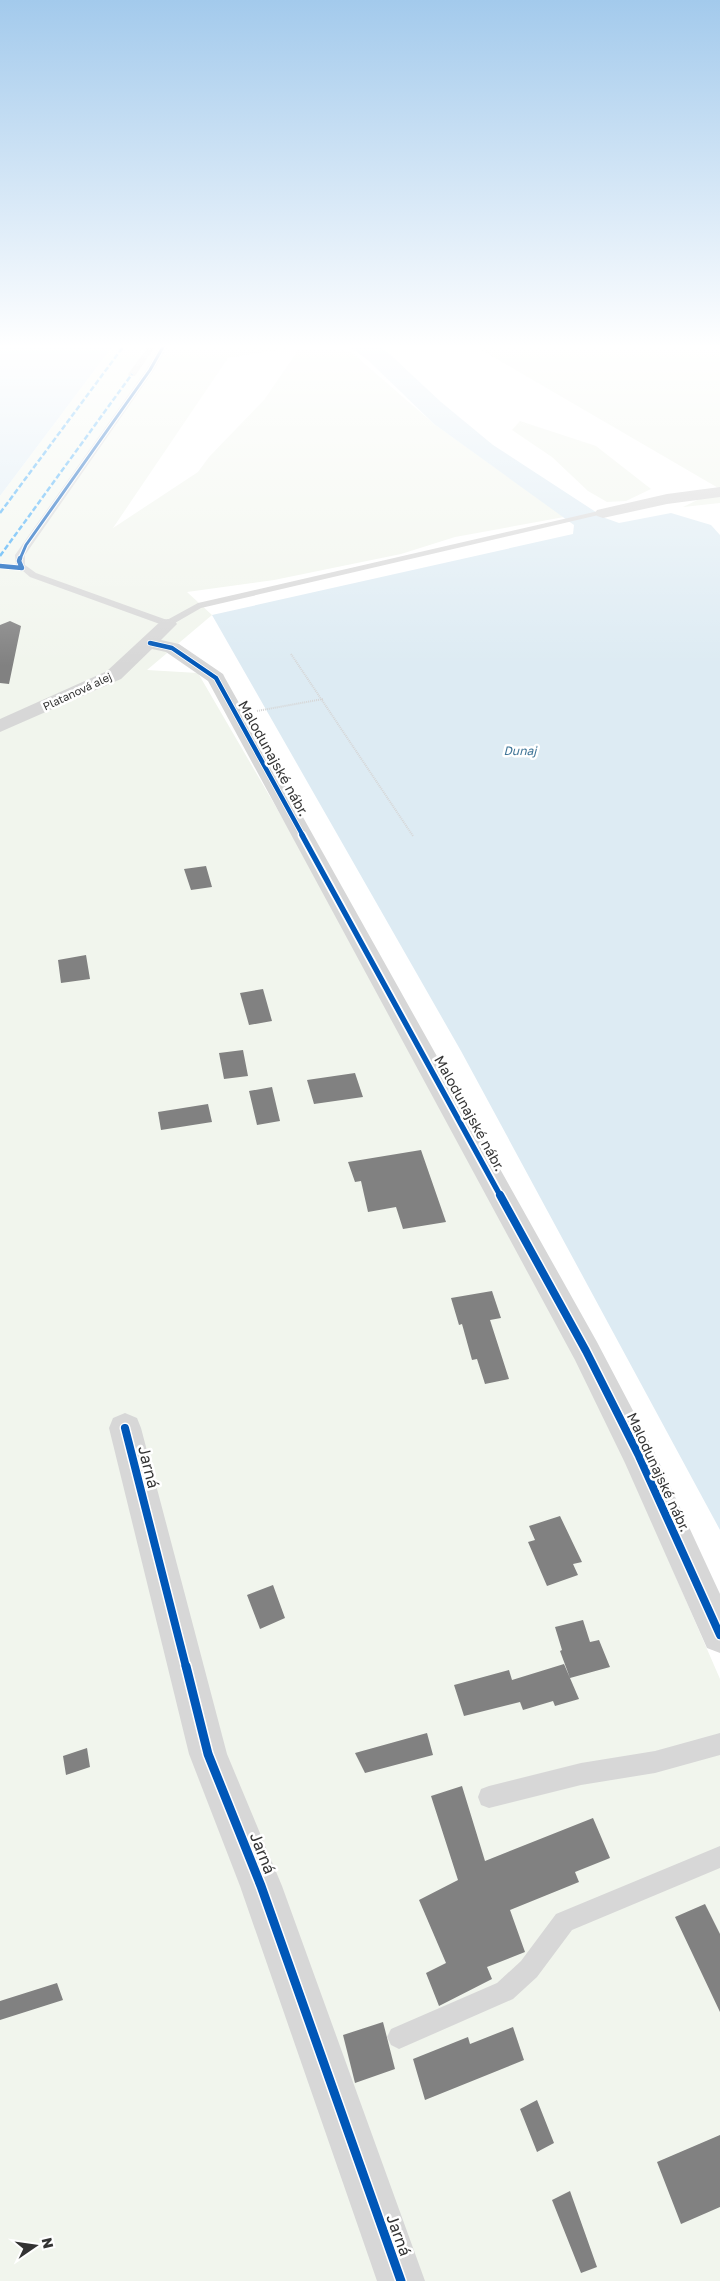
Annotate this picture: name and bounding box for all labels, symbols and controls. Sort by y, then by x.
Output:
street label: Platanová alej [41,669,113,713]
street label: Malodunajské nábr. [235,697,313,819]
water label: Dunaj [503,743,538,758]
street label: Malodunajské nábr. [431,1052,509,1174]
street label: Malodunajské nábr. [624,1410,694,1534]
street label: Jarná [134,1444,164,1490]
street label: Jarná [246,1829,280,1877]
street label: Jarná [382,2211,416,2259]
north arrow [10,2221,60,2271]
text: N [39,2236,58,2250]

